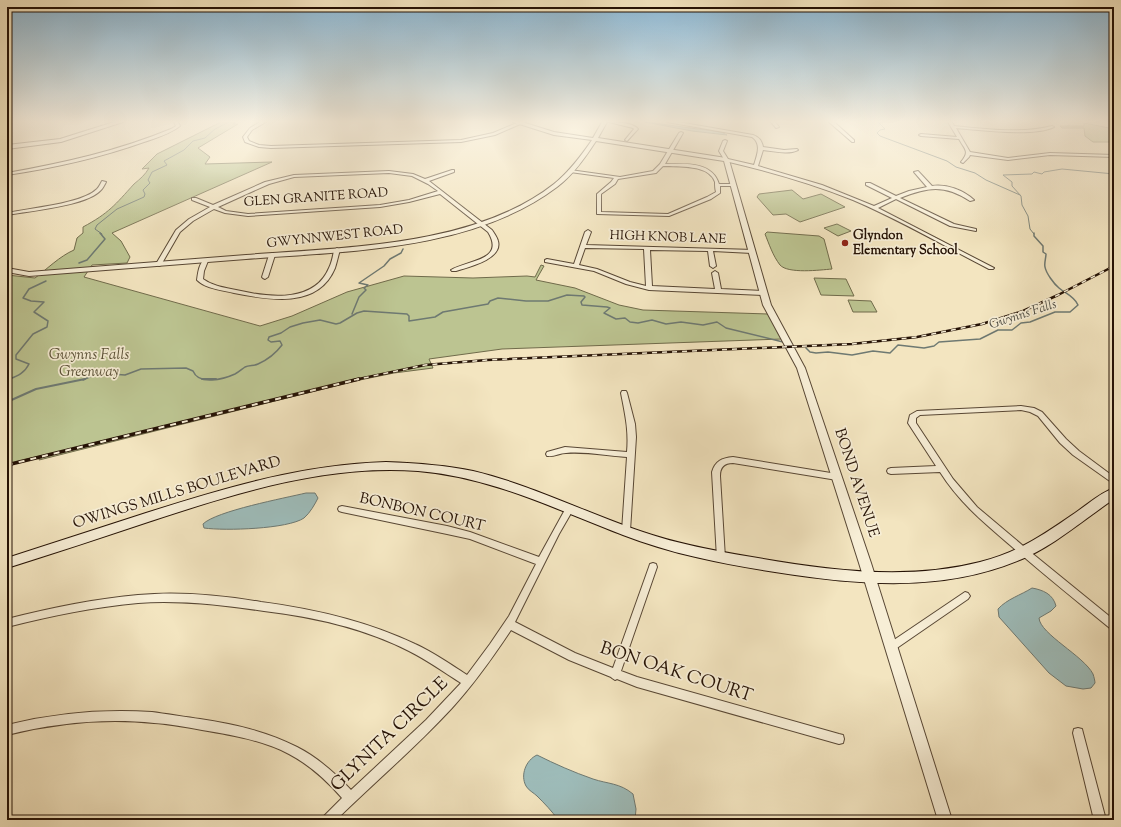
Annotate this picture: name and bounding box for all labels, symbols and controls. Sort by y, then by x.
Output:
street label: GLEN GRANITE ROAD [243,184,389,212]
street label: GWYNNWEST ROAD [266,221,404,253]
street label: HIGH KNOB LANE [609,227,727,249]
place label: Glyndon Elementary School [853,227,958,260]
marker: Glyndon Elementary School [840,238,850,248]
water label: Gwynns Falls [987,296,1059,334]
park label: Gwynns Falls Greenway [49,345,129,383]
street label: BOND AVENUE [828,426,884,540]
street label: OWINGS MILLS BOULEVARD [70,451,284,535]
street label: BONBON COURT [357,488,487,538]
street label: BON OAK COURT [596,636,756,710]
street label: GLYNITA CIRCLE [325,672,455,798]

